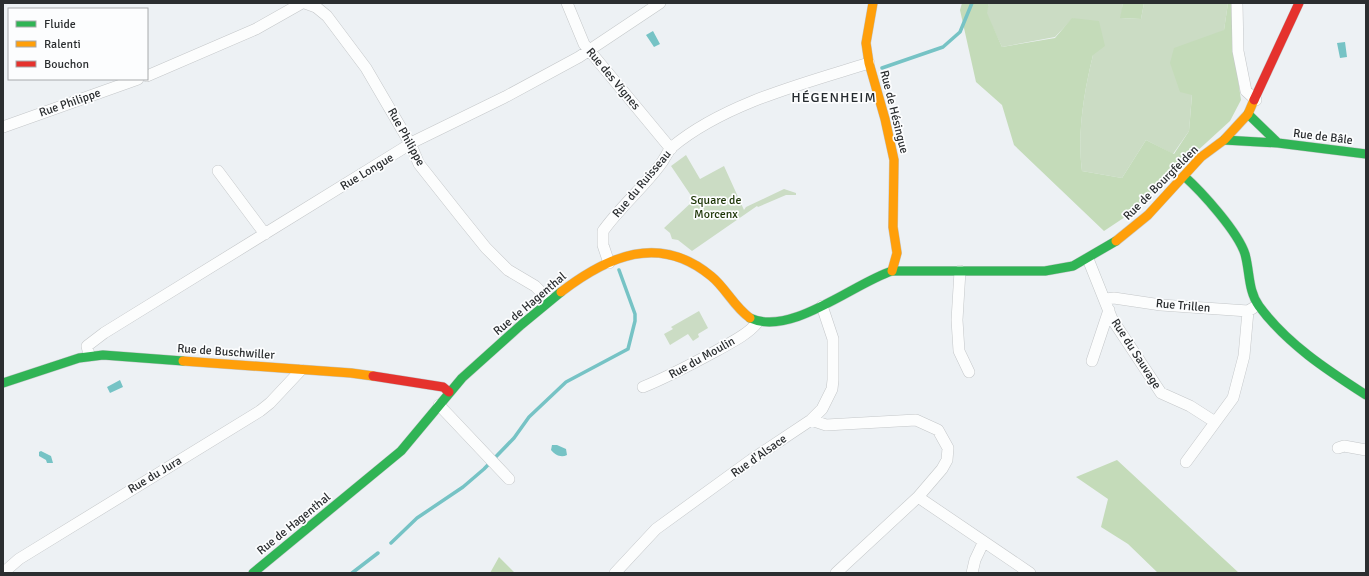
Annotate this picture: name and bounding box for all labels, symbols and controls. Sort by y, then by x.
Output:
legend [8,8,148,80]
text: Fluide [44,17,76,32]
text: Ralenti [44,37,81,52]
street label: Rue des Vignes [583,45,643,113]
text: Bouchon [44,57,89,72]
street label: Rue de Hésingue [876,69,912,155]
street label: Rue Philippe [37,85,103,121]
district label: HÉGENHEIM [791,89,877,106]
street label: Rue Philippe [384,105,428,169]
street label: Rue de Bâle [1292,126,1354,148]
street label: Rue de Bourgfelden [1120,142,1202,224]
street label: Rue du Ruisseau [609,147,675,221]
street label: Rue Longue [338,150,396,194]
park label: Square de Morcenx [691,193,741,222]
street label: Rue de Hagenthal [491,269,570,339]
street label: Rue Trillen [1155,296,1211,316]
street label: Rue du Sauvage [1108,316,1164,392]
street label: Rue du Moulin [666,334,738,382]
street label: Rue de Buschwiller [177,341,276,363]
street label: Rue d'Alsace [728,431,790,481]
street label: Rue du Jura [125,453,185,497]
street label: Rue de Hagenthal [254,489,334,558]

